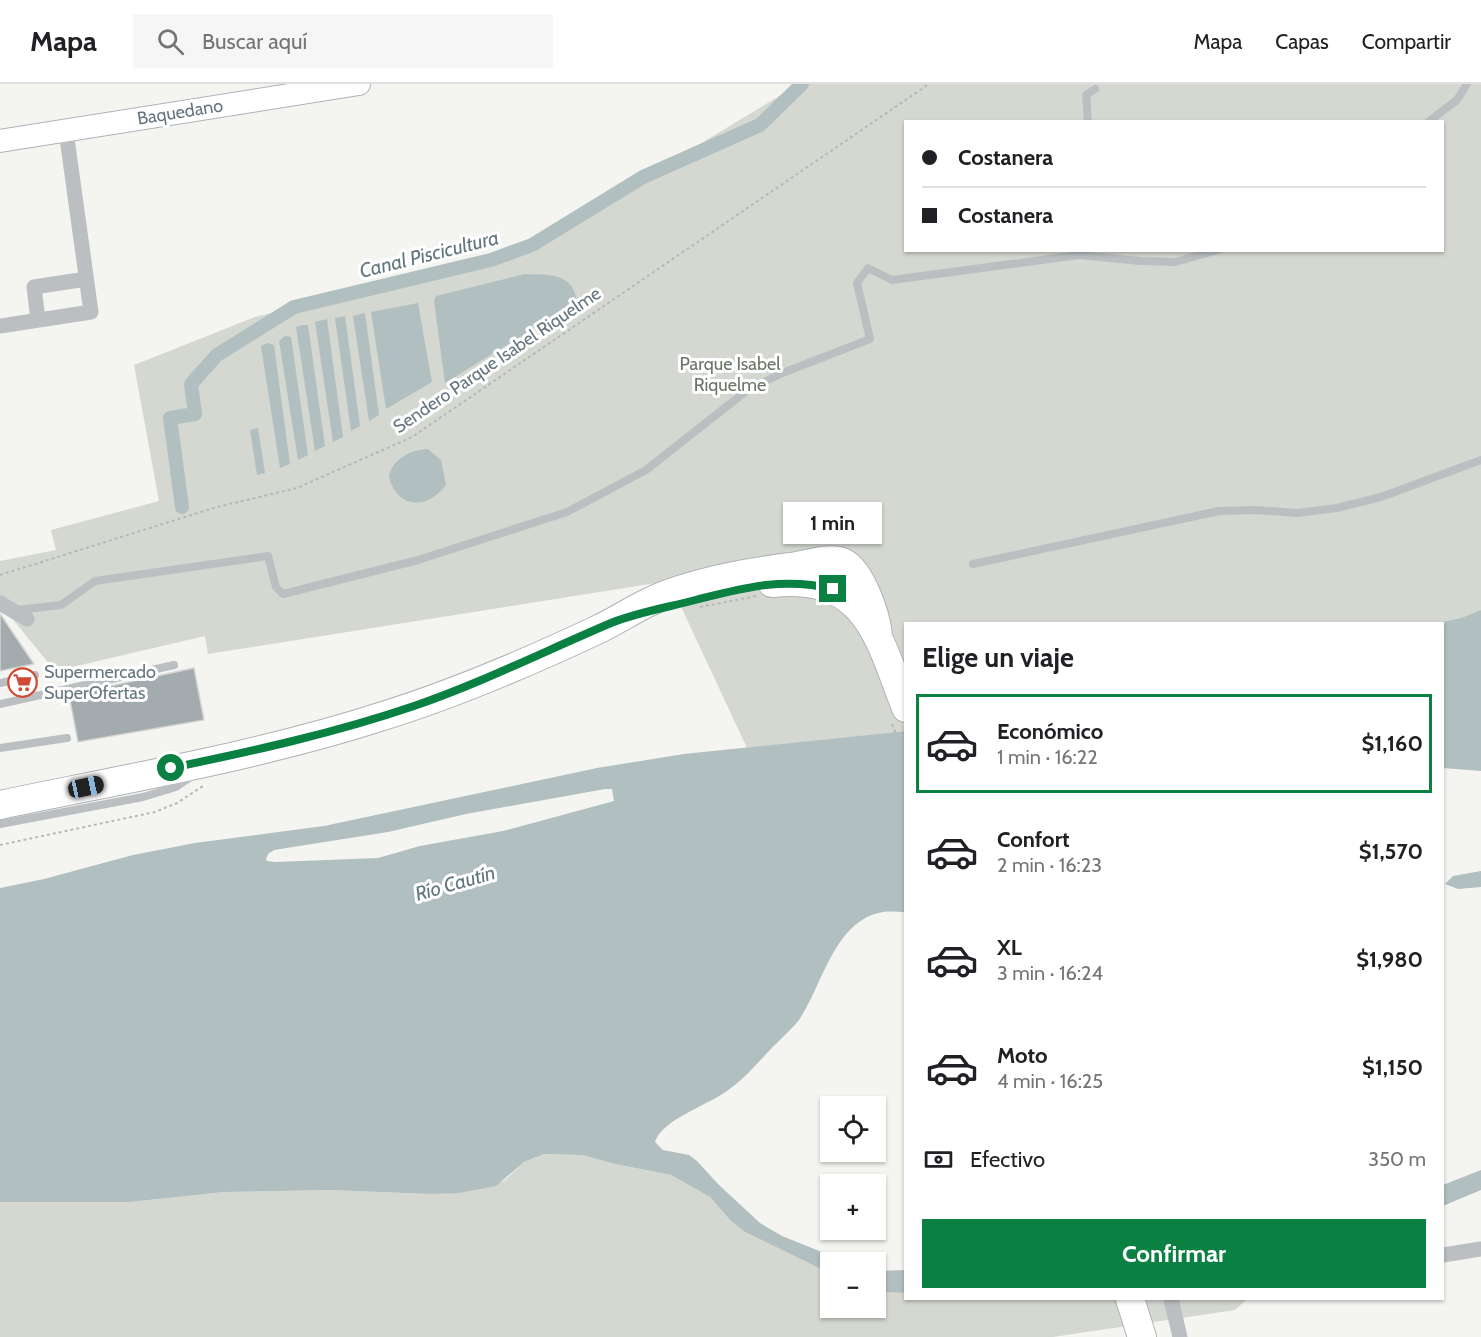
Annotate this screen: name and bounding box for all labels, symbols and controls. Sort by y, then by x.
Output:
search box [133,14,553,68]
text: Mapa [30,24,97,58]
icon: search [154,25,187,58]
text: Buscar aquí [202,28,307,55]
text: Mapa [1194,29,1242,54]
text: Capas [1275,29,1329,54]
text: Compartir [1362,29,1451,54]
street label: Baquedano [135,94,225,130]
text: Costanera [958,144,1053,171]
text: Costanera [958,202,1053,229]
water label: Canal Piscicultura [357,225,501,283]
street label: Sendero Parque Isabel Riquelme [389,282,605,438]
park label: Parque Isabel Riquelme [680,353,781,396]
callout: 1 min [784,502,882,544]
text: 1 min [810,511,855,535]
route end [819,575,846,602]
text: Elige un viaje [922,641,1074,674]
place label: Supermercado SuperOfertas [44,661,156,704]
supermarket icon: Supermercado SuperOfertas [7,666,39,698]
icon: car [925,717,979,771]
text: Económico [997,718,1103,745]
text: $1,160 [1361,730,1423,757]
text: 1 min · 16:22 [997,745,1098,769]
route start [157,754,184,781]
car [67,774,105,800]
icon: car [925,825,979,879]
text: Confort [997,826,1070,853]
text: $1,570 [1359,838,1423,865]
text: 2 min · 16:23 [997,853,1102,877]
water label: Río Cautín [412,860,498,906]
icon: car [925,933,979,987]
text: XL [997,934,1022,961]
text: $1,980 [1356,946,1423,973]
text: 3 min · 16:24 [997,961,1103,985]
icon: car [925,1041,979,1095]
text: Moto [997,1042,1048,1069]
text: $1,150 [1362,1054,1423,1081]
text: 4 min · 16:25 [997,1069,1103,1093]
map controls [820,1096,886,1318]
button: locate [820,1096,886,1162]
icon: cash [922,1143,955,1176]
text: Efectivo [970,1146,1045,1173]
text: 350 m [1368,1147,1426,1171]
button: + [820,1174,886,1240]
button: Confirmar [922,1219,1426,1288]
button: − [820,1252,886,1318]

